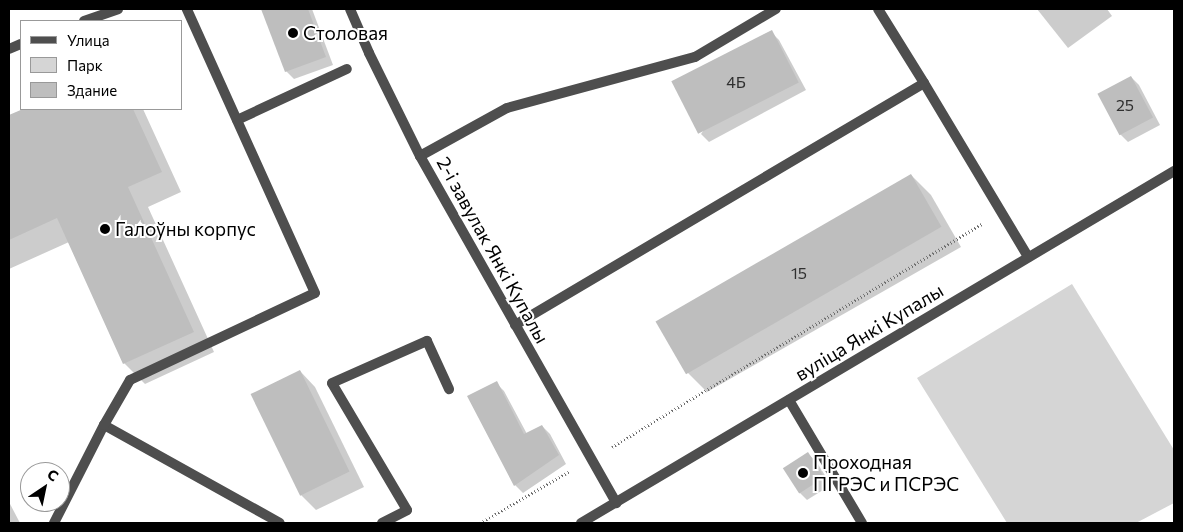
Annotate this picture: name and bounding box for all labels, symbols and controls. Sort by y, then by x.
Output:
legend [20,20,182,110]
place label: Столовая [303,22,388,44]
marker: Столовая [287,27,299,39]
text: Улица [67,31,109,49]
text: Парк [67,56,103,74]
house number: 4Б [726,72,746,92]
text: Здание [67,81,117,99]
house number: 25 [1116,95,1134,115]
street label: 2-і завулак Янкі Купалы [432,153,554,347]
place label: Галоўны корпус [115,218,256,240]
marker: Галоўны корпус [99,223,111,235]
house number: 15 [791,263,807,283]
street label: вуліца Янкі Купалы [791,279,947,385]
place label: Проходная ПГРЭС и ПСРЭС [813,451,959,495]
north arrow [20,462,70,512]
text: С [44,465,62,485]
marker: Проходная ПГРЭС и ПСРЭС [797,467,809,479]

